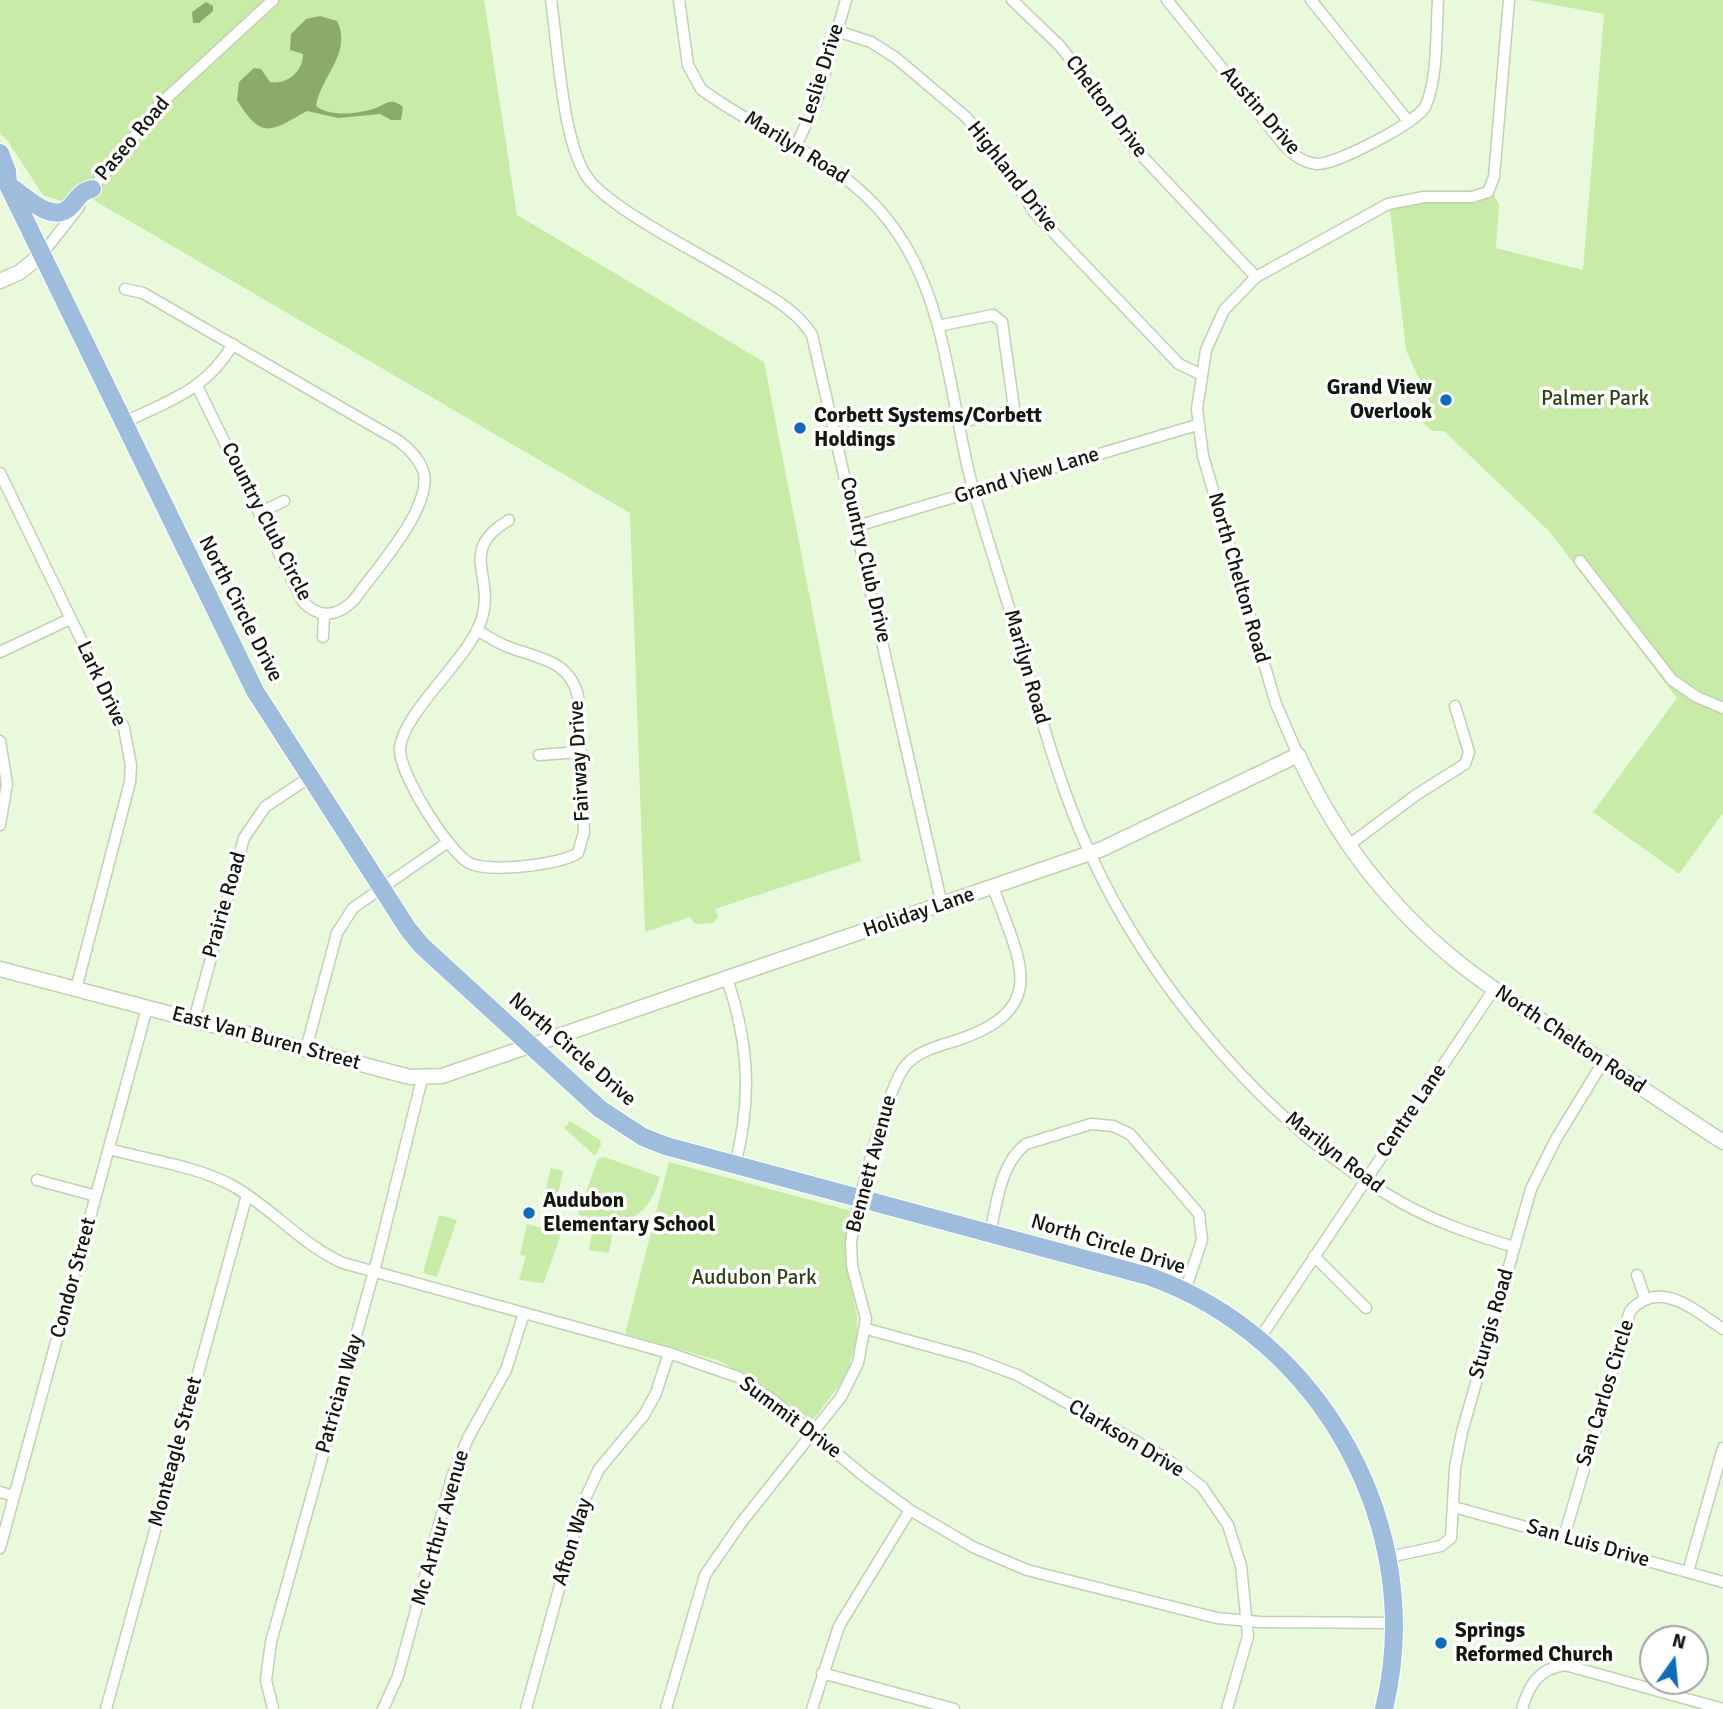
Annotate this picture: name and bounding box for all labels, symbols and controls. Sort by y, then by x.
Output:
street label: Leslie Drive [794,21,850,127]
street label: Chelton Drive [1059,51,1153,163]
street label: Austin Drive [1215,61,1305,161]
street label: Paseo Road [90,92,176,186]
street label: Marilyn Road [739,106,853,190]
street label: Highland Drive [961,117,1063,237]
place label: Grand View Overlook [1327,375,1432,425]
park label: Palmer Park [1541,386,1649,412]
marker: Grand View Overlook [1438,392,1454,408]
place label: Corbett Systems/Corbett Holdings [814,403,1042,453]
marker: Corbett Systems/Corbett Holdings [792,420,808,436]
street label: Country Club Circle [215,439,317,605]
street label: Grand View Lane [952,442,1102,510]
street label: Country Club Drive [834,475,896,645]
street label: North Chelton Road [1202,490,1274,666]
street label: North Circle Drive [192,532,288,686]
street label: Marilyn Road [998,607,1054,727]
street label: Lark Drive [70,637,132,731]
street label: Fairway Drive [564,700,596,822]
street label: Prairie Road [198,849,252,961]
street label: Holiday Lane [860,882,978,944]
street label: North Chelton Road [1490,980,1650,1100]
street label: North Circle Drive [503,988,641,1112]
street label: East Van Buren Street [169,1002,363,1076]
street label: Centre Lane [1371,1059,1453,1163]
street label: Bennett Avenue [841,1092,903,1236]
street label: Marilyn Road [1280,1107,1388,1199]
place label: Audubon Elementary School [543,1188,715,1238]
marker: Audubon Elementary School [521,1205,537,1221]
street label: North Circle Drive [1028,1210,1188,1280]
street label: Condor Street [46,1215,102,1341]
park label: Audubon Park [691,1265,817,1291]
street label: Sturgis Road [1464,1266,1520,1382]
street label: San Carlos Circle [1572,1317,1640,1469]
street label: Patrician Way [311,1331,369,1457]
street label: Summit Drive [734,1371,846,1465]
street label: Monteagle Street [144,1374,208,1530]
street label: Clarkson Drive [1063,1394,1189,1484]
street label: Mc Arthur Avenue [407,1447,475,1609]
street label: Afton Way [548,1495,598,1589]
street label: San Luis Drive [1524,1514,1652,1574]
place label: Springs Reformed Church [1455,1618,1613,1668]
north arrow [1639,1625,1709,1695]
text: N [1669,1628,1688,1655]
marker: Springs Reformed Church [1433,1635,1449,1651]

